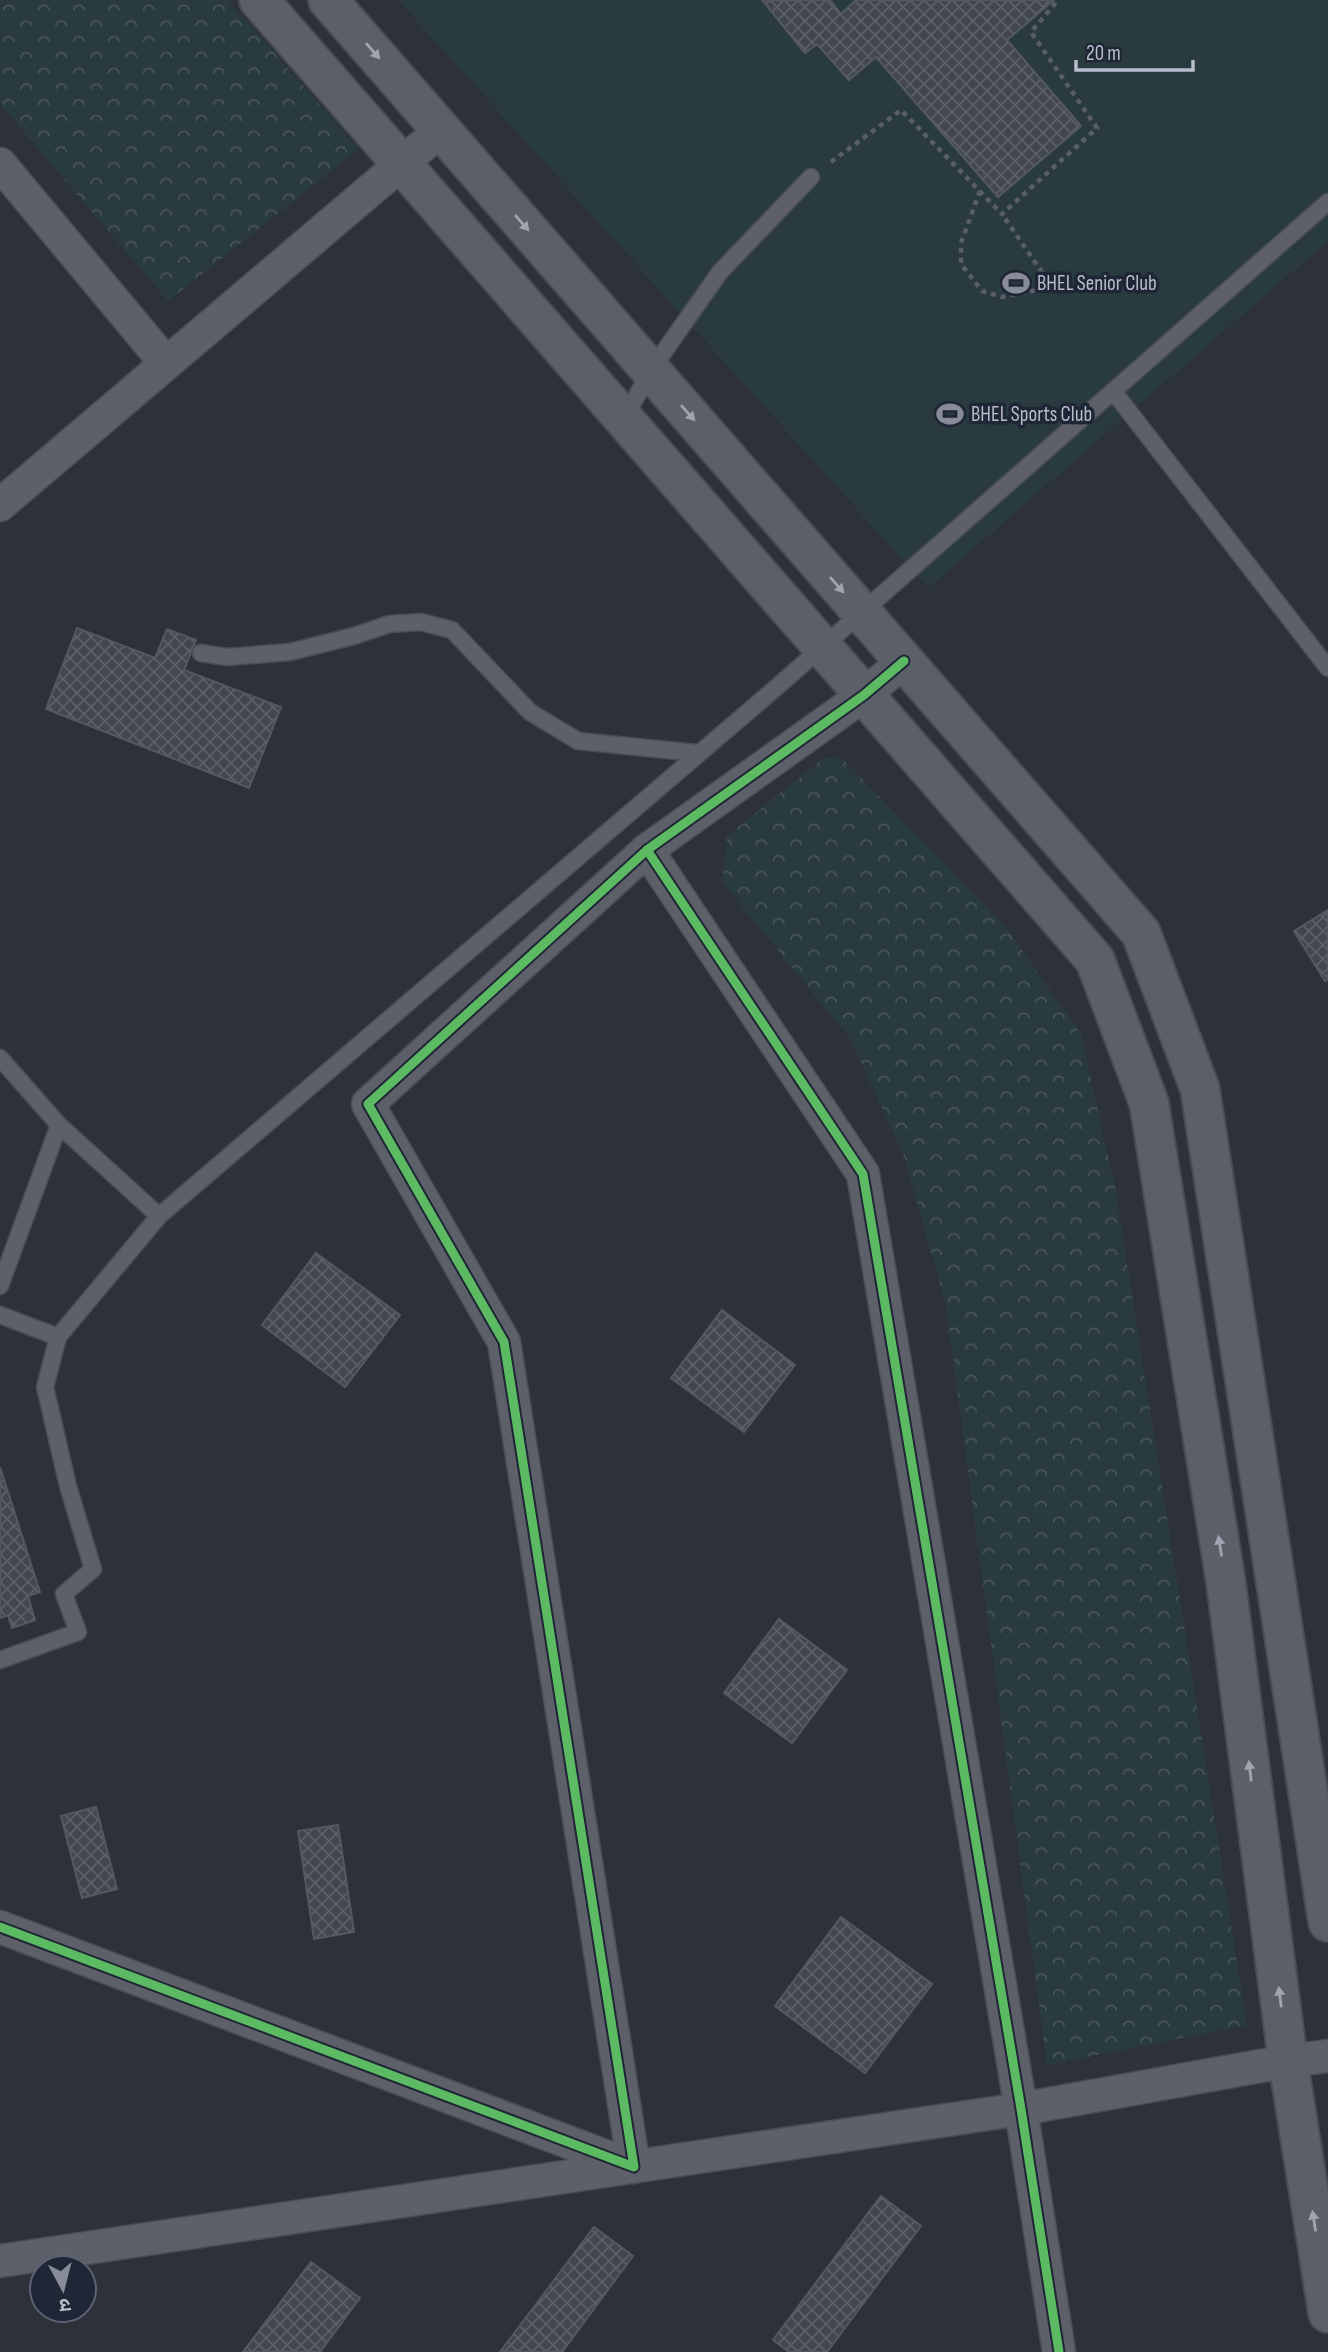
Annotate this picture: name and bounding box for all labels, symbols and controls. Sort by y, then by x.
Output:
scale bar [1076,28,1193,72]
text: 20 m [1086,41,1121,66]
one-way arrow [365,43,380,60]
one-way arrow [514,214,530,232]
sports icon: BHEL Senior Club [1001,268,1031,298]
place label: BHEL Senior Club [1037,271,1157,296]
sports icon: BHEL Sports Club [935,399,965,429]
place label: BHEL Sports Club [971,402,1092,427]
one-way arrow [680,404,696,422]
one-way arrow [829,576,844,593]
one-way arrow [1214,1534,1225,1556]
one-way arrow [1245,1760,1256,1782]
one-way arrow [1274,1985,1285,2007]
one-way arrow [1308,2210,1319,2232]
north arrow [28,2254,98,2324]
text: उ [57,2292,72,2317]

